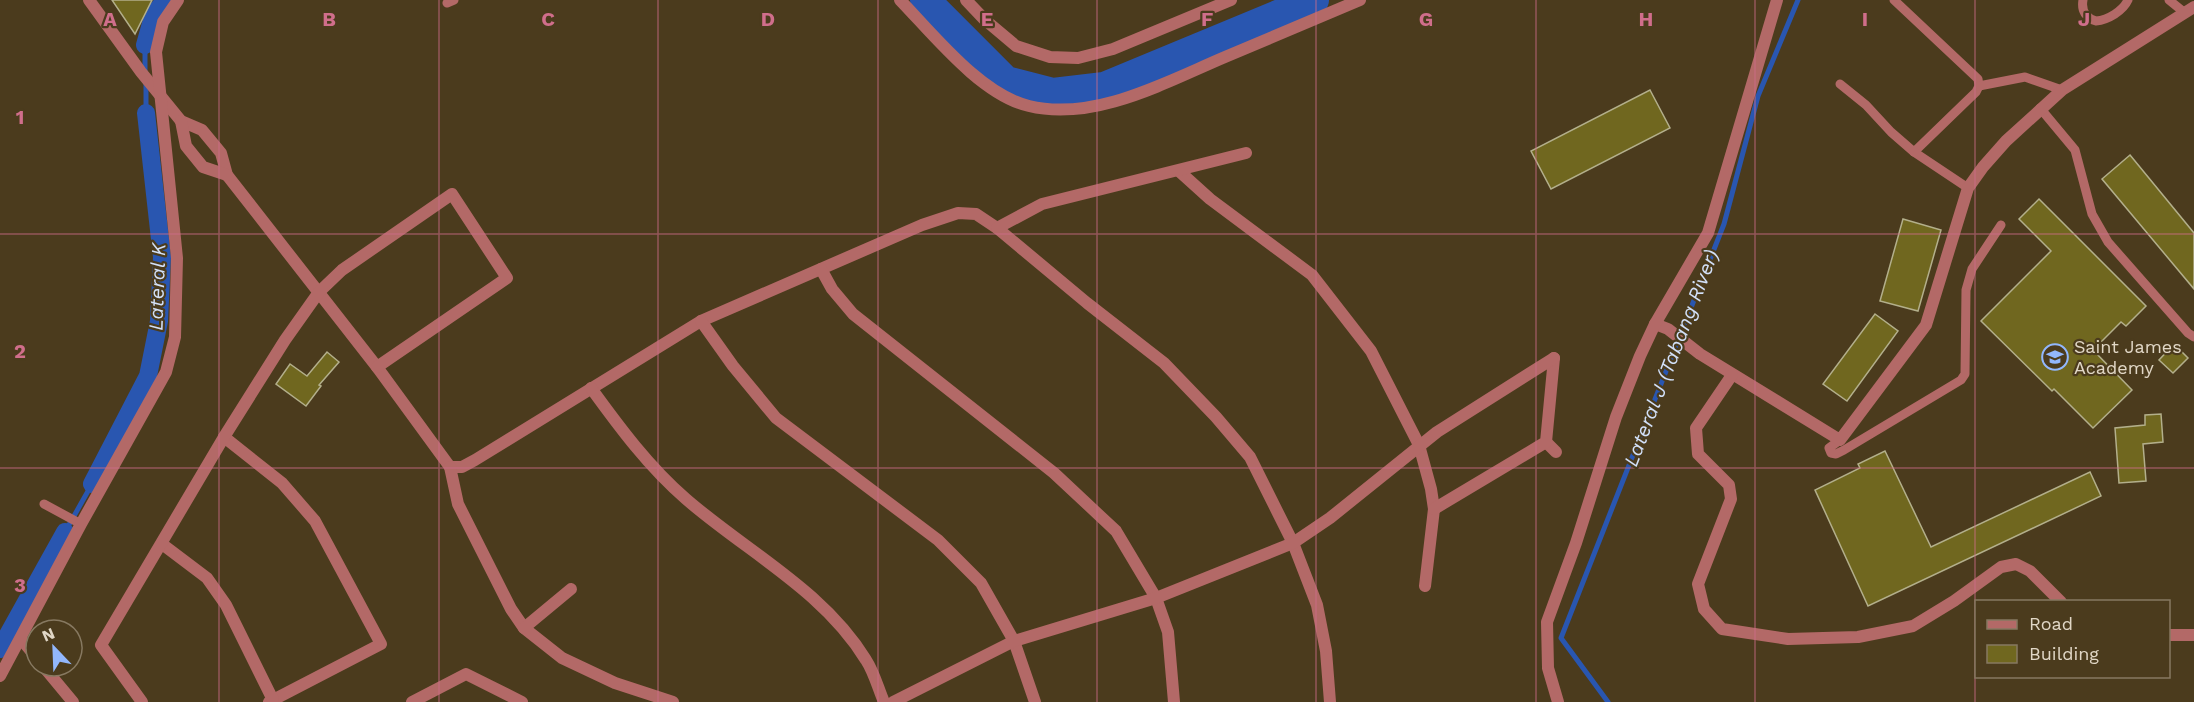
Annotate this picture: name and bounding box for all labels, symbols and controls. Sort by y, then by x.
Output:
text: A [103,7,117,31]
text: B [322,7,336,31]
text: C [541,7,555,31]
text: D [761,7,775,31]
text: E [981,7,993,31]
text: F [1201,7,1213,31]
text: G [1419,7,1433,31]
text: H [1639,7,1653,31]
text: I [1862,7,1868,31]
text: J [2078,7,2090,31]
text: 1 [16,105,24,129]
water label: Lateral K [143,241,171,331]
water label: Lateral J (Tabang River) [1619,246,1723,470]
place label: Saint James Academy [2074,336,2182,378]
text: 2 [14,339,26,363]
school or university icon: Saint James Academy [2040,342,2070,372]
text: 3 [14,573,26,597]
legend [1975,600,2170,678]
text: Road [2029,613,2073,634]
north arrow [24,618,84,678]
text: N [39,624,58,646]
text: Building [2029,643,2099,664]

